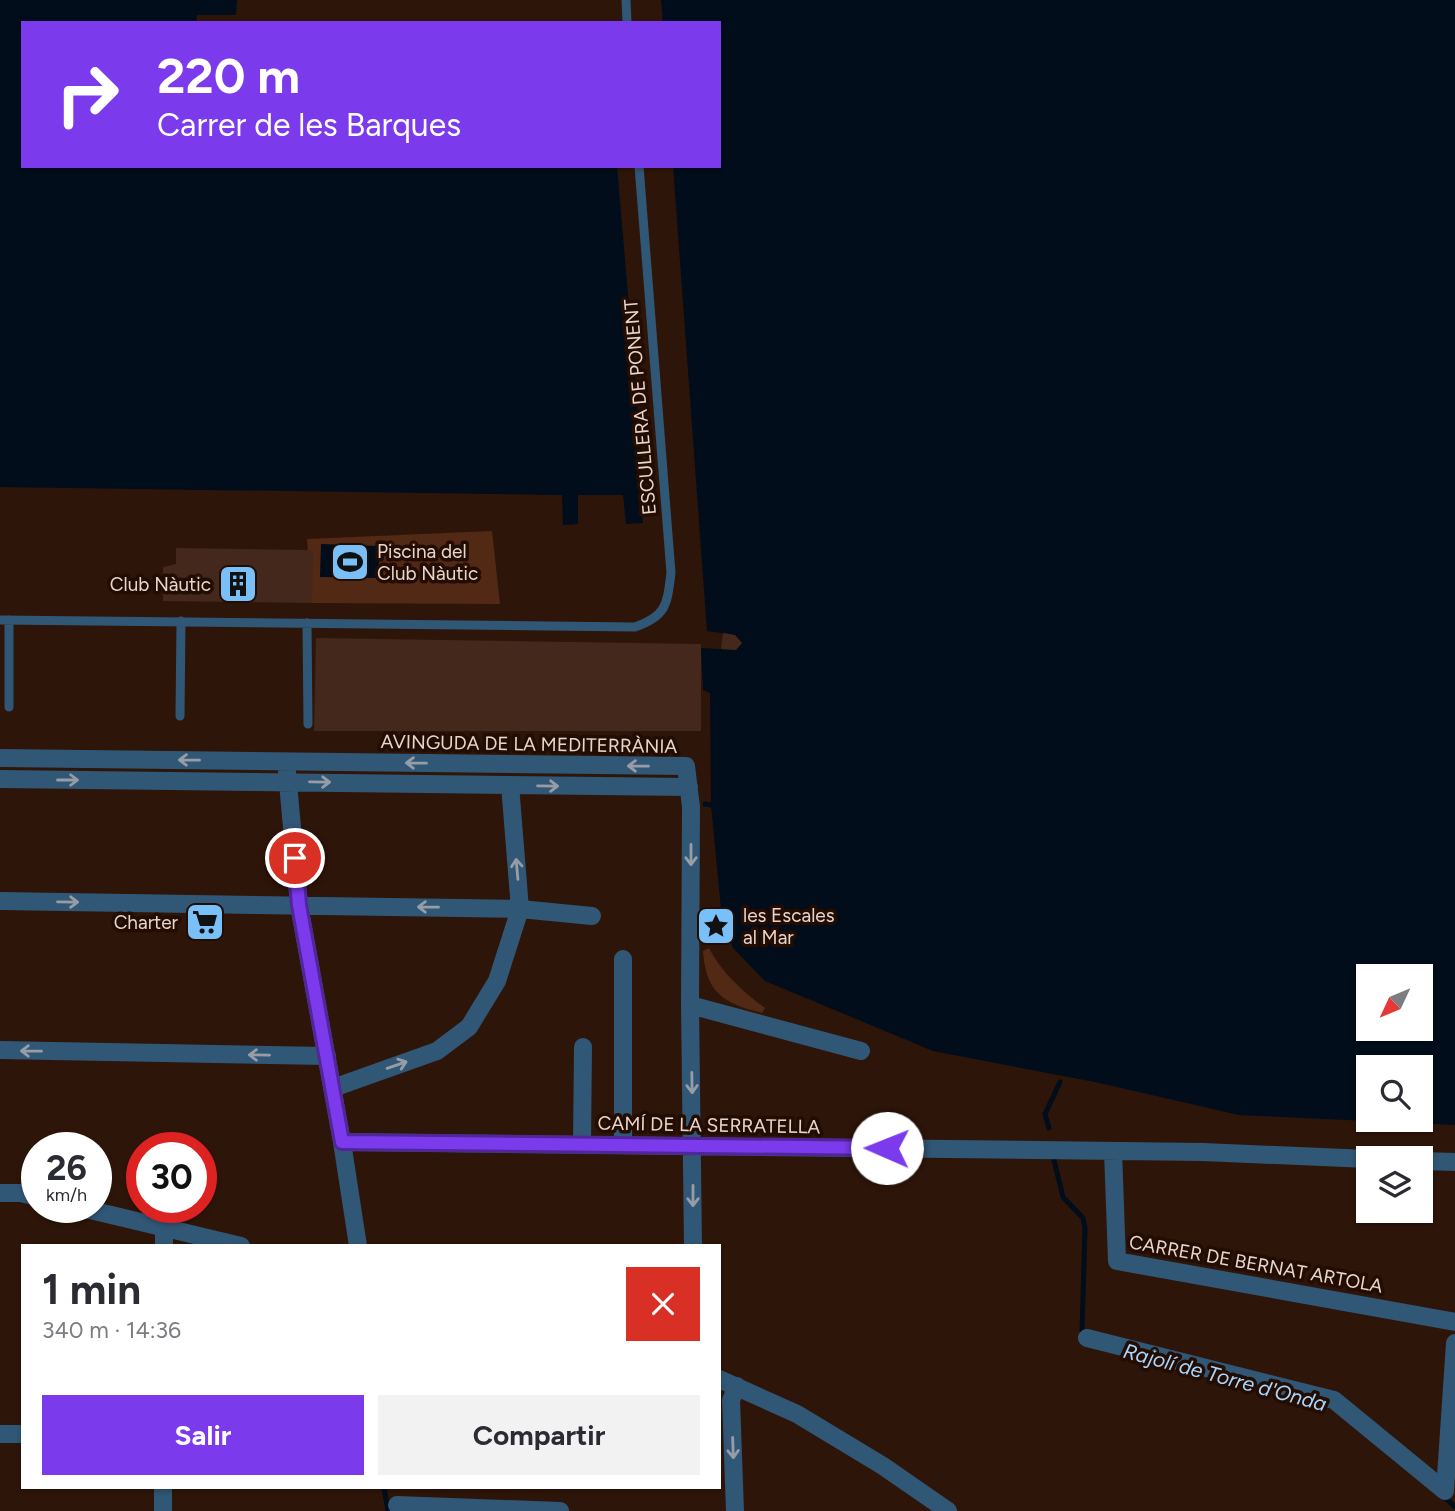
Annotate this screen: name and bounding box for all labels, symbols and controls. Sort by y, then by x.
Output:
text: 220 m [157,46,300,105]
icon: right [42,49,133,140]
text: Carrer de les Barques [157,106,461,144]
street label: ESCULLERA DE PONENT [619,298,661,516]
place label: Piscina del Club Nàutic [377,540,478,585]
sports icon: Piscina del Club Nàutic [329,541,371,583]
building icon: Club Nàutic [217,563,259,605]
place label: Club Nàutic [110,573,211,596]
street label: AVINGUDA DE LA MEDITERRÀNIA [380,730,678,758]
one-way arrow [177,753,200,767]
one-way arrow [405,756,428,770]
one-way arrow [627,759,650,773]
one-way arrow [56,773,79,787]
one-way arrow [308,776,331,789]
one-way arrow [536,779,559,793]
pin [265,828,325,888]
icon: arrive [276,839,314,877]
one-way arrow [684,843,698,866]
one-way arrow [510,858,523,881]
one-way arrow [56,895,79,908]
one-way arrow [416,900,439,914]
supermarket icon: Charter [184,901,226,943]
place label: les Escales al Mar [743,904,835,949]
place icon: les Escales al Mar [695,905,737,947]
place label: Charter [114,911,179,934]
north arrow [1356,964,1433,1041]
map controls [1356,964,1433,1223]
one-way arrow [20,1044,43,1057]
one-way arrow [247,1048,270,1062]
button: search [1356,1055,1433,1132]
one-way arrow [386,1058,408,1071]
one-way arrow [685,1071,699,1094]
position arrow [850,1111,924,1185]
street label: CAMÍ DE LA SERRATELLA [597,1112,821,1138]
speed limit sign: 30 [126,1132,217,1223]
button: layers [1356,1146,1433,1223]
text: 26 [46,1147,87,1189]
text: km/h [46,1184,87,1206]
one-way arrow [686,1184,700,1207]
street label: CARRER DE BERNAT ARTOLA [1127,1230,1385,1298]
text: 1 min [42,1264,141,1315]
button: close [626,1267,700,1341]
text: 340 m · 14:36 [42,1316,181,1344]
water label: Rajolí de Torre d'Onda [1121,1338,1329,1416]
button: Salir [42,1395,364,1475]
button: Compartir [378,1395,700,1475]
one-way arrow [726,1436,739,1459]

